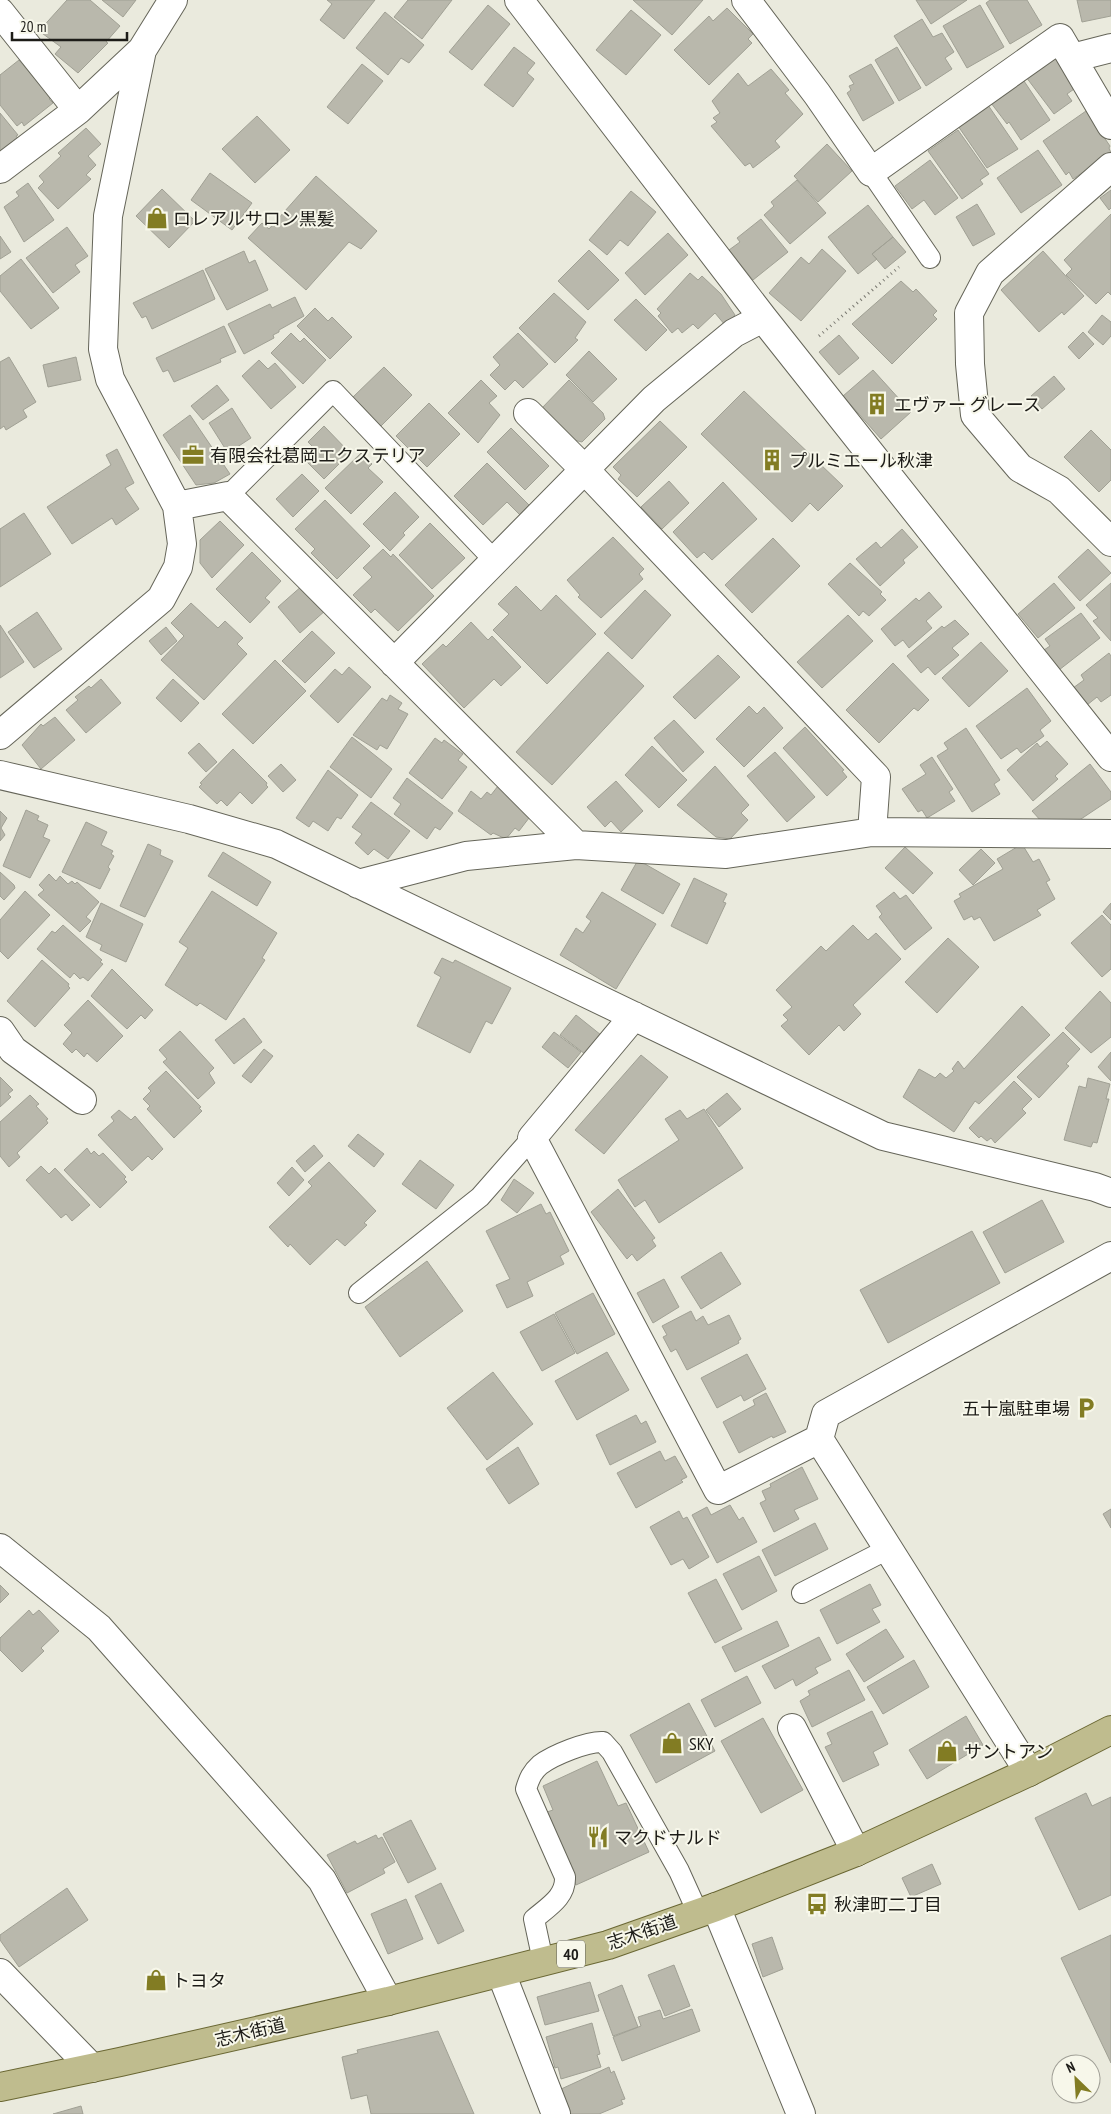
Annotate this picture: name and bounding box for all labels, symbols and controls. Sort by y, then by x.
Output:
scale bar [12,10,128,42]
text: 20 m [20,17,46,36]
shop icon: ロレアルサロン黒髪 [144,205,170,231]
place label: ロレアルサロン黒髪 [173,207,335,230]
building icon: エヴァー グレース [864,391,890,417]
place label: エヴァー グレース [894,393,1041,416]
office icon: 有限会社葛岡エクステリア [180,442,206,468]
place label: 有限会社葛岡エクステリア [210,444,425,467]
building icon: プルミエール秋津 [759,447,785,473]
place label: プルミエール秋津 [789,449,933,472]
parking icon: 五十嵐駐車場 [1073,1395,1099,1421]
place label: 五十嵐駐車場 [962,1397,1070,1420]
shop icon: SKY [659,1730,685,1756]
place label: SKY [689,1732,714,1755]
shop icon: サントアン [934,1738,960,1764]
place label: サントアン [964,1740,1053,1763]
restaurant icon: マクドナルド [585,1824,611,1850]
place label: マクドナルド [614,1826,722,1849]
bus stop icon: 秋津町二丁目 [804,1891,830,1917]
place label: 秋津町二丁目 [834,1893,942,1916]
street label: 志木街道 [604,1909,680,1955]
road number: 40 [557,1940,585,1968]
shop icon: トヨタ [143,1967,169,1993]
place label: トヨタ [172,1969,226,1992]
street label: 志木街道 [212,2013,288,2051]
north arrow [1051,2054,1101,2104]
text: N [1063,2057,1078,2077]

